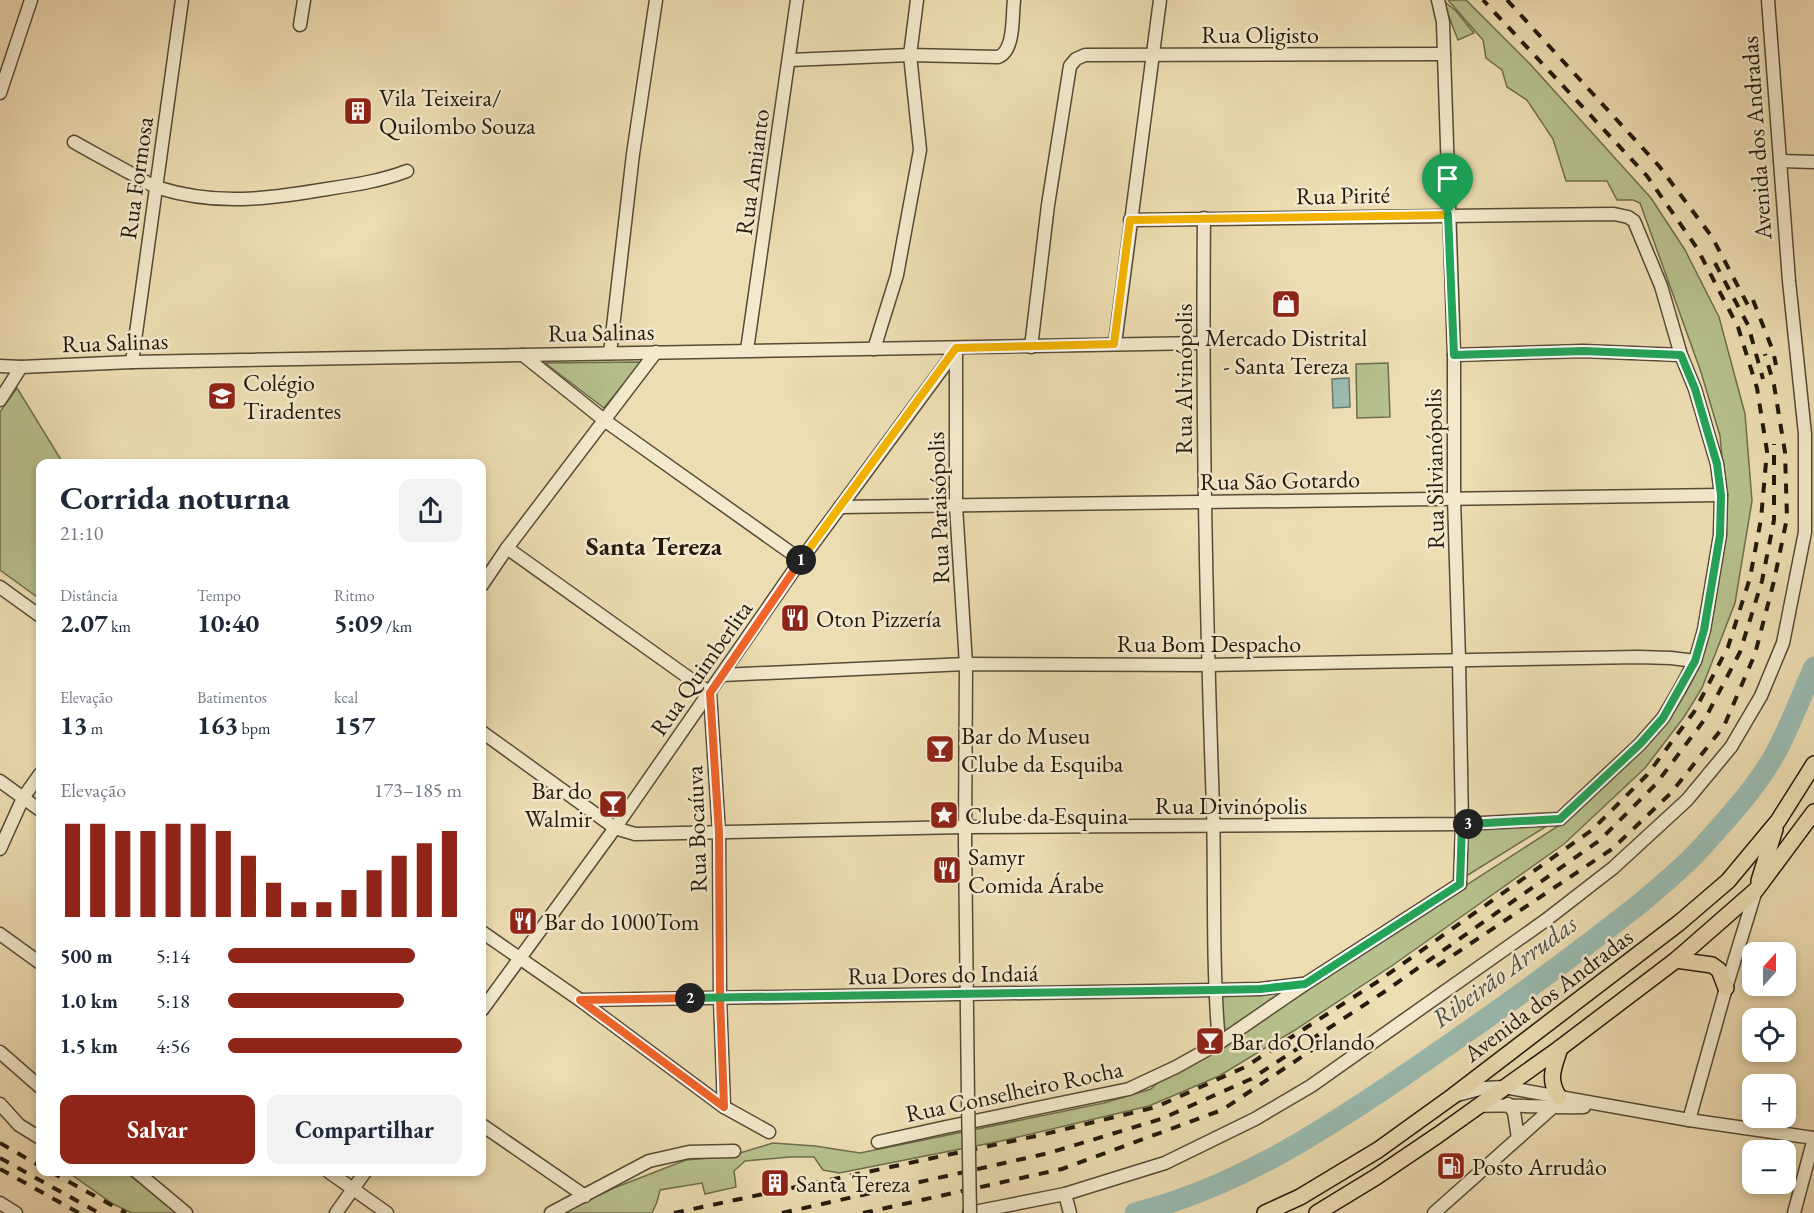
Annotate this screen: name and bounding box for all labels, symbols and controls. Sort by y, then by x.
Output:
street label: Rua Oligisto [1201,19,1319,50]
street label: Avenida dos Andradas [1733,35,1779,242]
place label: Vila Teixeira/ Quilombo Souza [379,82,536,141]
building icon: Vila Teixeira/ Quilombo Souza [342,95,374,127]
street label: Rua Amianto [728,107,776,237]
street label: Rua Formosa [112,114,160,241]
pin [1422,153,1473,215]
icon: arrive [1431,162,1464,195]
street label: Rua Pirité [1296,179,1390,211]
shop icon: Mercado Distrital - Santa Tereza [1270,288,1302,320]
street label: Rua Alvinópolis [1168,304,1199,454]
street label: Rua Salinas [547,316,655,348]
place label: Mercado Distrital - Santa Tereza [1205,322,1367,381]
street label: Rua Salinas [61,325,169,359]
place label: Colégio Tiradentes [243,367,341,426]
school or university icon: Colégio Tiradentes [206,380,238,412]
street label: Rua Silvianópolis [1417,388,1451,550]
street label: Rua Paraisópolis [920,431,956,585]
street label: Rua São Gotardo [1200,463,1360,497]
text: Corrida noturna [60,476,290,519]
button: share [399,479,462,542]
text: 21:10 [60,520,103,546]
district label: Santa Tereza [586,529,723,563]
pin: 1 [786,545,816,575]
text: 1 [797,549,805,570]
text: Distância [60,585,118,606]
text: Tempo [197,585,241,606]
text: Ritmo [334,585,375,606]
street label: Rua Quimberlita [643,594,759,742]
restaurant icon: Oton Pizzería [779,602,811,634]
place label: Oton Pizzería [816,603,942,634]
text: 2.07 [60,606,108,640]
text: 10:40 [197,606,259,640]
text: 5:09 [334,606,383,640]
text: km [108,616,131,637]
text: /km [383,616,412,637]
street label: Rua Bom Despacho [1117,628,1301,659]
text: Elevação [60,687,113,708]
text: Batimentos [197,687,267,708]
text: kcal [334,687,358,708]
text: 13 [60,708,88,742]
text: 163 [197,708,238,742]
text: 157 [334,708,375,742]
text: m [88,718,103,739]
text: bpm [238,718,270,739]
place label: Bar do Museu Clube da Esquiba [961,720,1124,779]
bar icon: Bar do Museu Clube da Esquiba [924,733,956,765]
street label: Rua Bocaíuva [678,764,714,893]
place label: Bar do Walmir [525,775,592,834]
text: Elevação [60,777,126,803]
text: 173–185 m [374,777,462,803]
bar icon: Bar do Walmir [597,788,629,820]
street label: Rua Divinópolis [1155,790,1307,821]
place icon: Clube da Esquina [928,799,960,831]
place label: Clube da Esquina [965,800,1129,831]
pin: 3 [1453,809,1483,839]
text: 3 [1464,813,1472,834]
place label: Samyr Comida Árabe [968,841,1104,900]
restaurant icon: Samyr Comida Árabe [931,854,963,886]
restaurant icon: Bar do 1000Tom [507,905,539,937]
place label: Bar do 1000Tom [544,906,700,937]
water label: Ribeirão Arrudas [1425,906,1584,1035]
street label: Avenida dos Andradas [1456,921,1639,1069]
north arrow [1742,942,1796,996]
map controls [1742,942,1796,1194]
text: 500 m [60,943,113,969]
text: 5:14 [156,943,190,969]
street label: Rua Dores do Indaiá [847,957,1039,991]
pin: 2 [675,983,705,1013]
text: 2 [686,987,694,1008]
text: 1.0 km [60,988,118,1014]
text: 5:18 [156,988,190,1014]
button: locate [1742,1008,1796,1062]
bar icon: Bar do Orlando [1194,1025,1226,1057]
place label: Bar do Orlando [1231,1026,1375,1057]
text: 1.5 km [60,1033,118,1059]
text: 4:56 [156,1033,190,1059]
street label: Rua Conselheiro Rocha [902,1053,1126,1129]
button: + [1742,1074,1796,1128]
button: Salvar [60,1095,255,1164]
button: Compartilhar [267,1095,462,1164]
button: − [1742,1140,1796,1194]
fuel station icon: Posto Arrudâo [1435,1150,1467,1182]
place label: Posto Arrudâo [1472,1151,1607,1182]
building icon: Santa Tereza [759,1167,791,1199]
place label: Santa Tereza [796,1168,911,1199]

